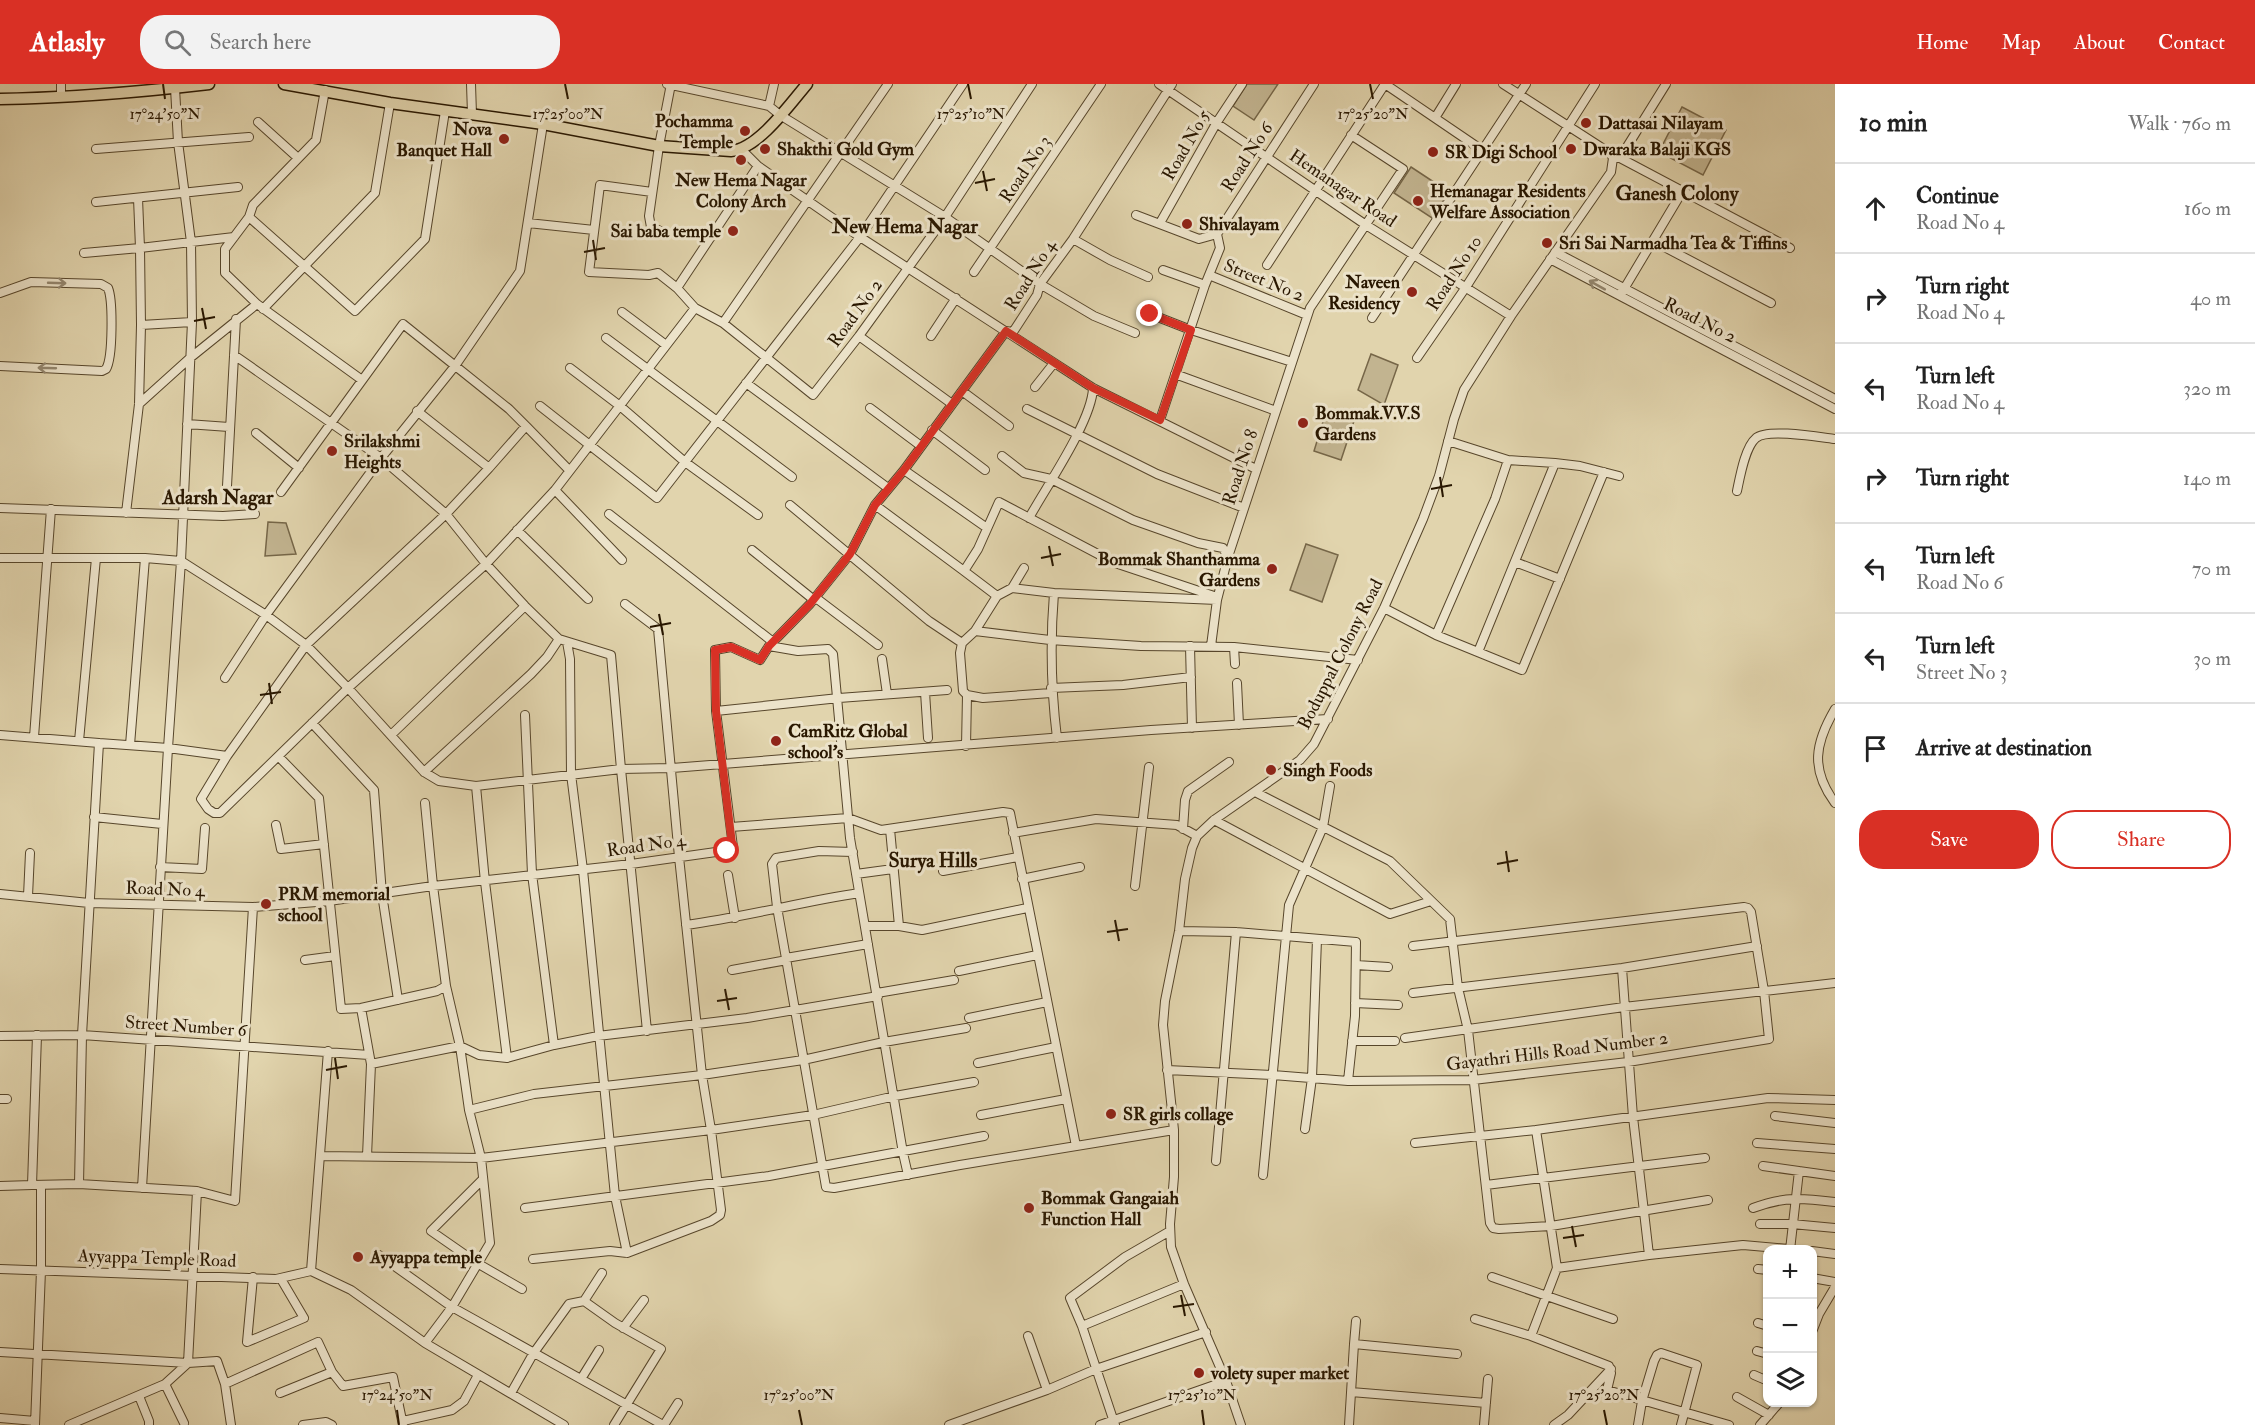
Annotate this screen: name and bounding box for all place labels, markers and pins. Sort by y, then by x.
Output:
place label: Pochamma Temple [655,110,734,154]
place label: Dattasai Nilayam [1598,112,1724,135]
marker: Dattasai Nilayam [1579,116,1593,130]
place label: Nova Banquet Hall [396,118,493,162]
marker: Pochamma Temple [738,124,752,138]
marker: Nova Banquet Hall [497,132,511,146]
place label: Shakthi Gold Gym [777,138,915,161]
place label: Dwaraka Balaji KGS [1583,138,1731,161]
place label: SR Digi School [1445,141,1558,164]
marker: Shakthi Gold Gym [758,142,772,156]
marker: Dwaraka Balaji KGS [1564,142,1578,156]
marker: SR Digi School [1426,145,1440,159]
marker: New Hema Nagar Colony Arch [734,153,748,167]
place label: New Hema Nagar Colony Arch [674,169,807,213]
place label: Hemanagar Residents Welfare Association [1429,180,1586,224]
marker: Hemanagar Residents Welfare Association [1411,194,1425,208]
place label: Shivalayam [1199,213,1280,236]
marker: Shivalayam [1180,217,1194,231]
place label: Sai baba temple [610,220,721,243]
marker: Sai baba temple [726,224,740,238]
place label: Sri Sai Narmadha Tea & Tiffins [1559,232,1787,255]
marker: Sri Sai Narmadha Tea & Tiffins [1540,236,1554,250]
place label: Naveen Residency [1328,271,1401,315]
marker: Naveen Residency [1405,285,1419,299]
place label: Bommak.V.V.S Gardens [1315,402,1421,446]
marker: Bommak.V.V.S Gardens [1296,416,1310,430]
place label: Srilakshmi Heights [344,430,420,474]
marker: Srilakshmi Heights [325,444,339,458]
place label: Bommak Shanthamma Gardens [1098,548,1261,592]
marker: Bommak Shanthamma Gardens [1265,562,1279,576]
place label: CamRitz Global school's [788,720,908,764]
marker: CamRitz Global school's [769,734,783,748]
place label: Singh Foods [1283,759,1372,782]
marker: Singh Foods [1264,763,1278,777]
place label: PRM memorial school [278,883,390,927]
marker: PRM memorial school [259,897,273,911]
place label: SR girls collage [1123,1103,1234,1126]
marker: SR girls collage [1104,1107,1118,1121]
place label: Bommak Gangaiah Function Hall [1041,1187,1179,1231]
marker: Bommak Gangaiah Function Hall [1022,1201,1036,1215]
place label: Ayyappa temple [369,1246,482,1269]
marker: Ayyappa temple [351,1250,365,1264]
place label: volety super market [1210,1362,1349,1385]
marker: volety super market [1192,1366,1206,1380]

